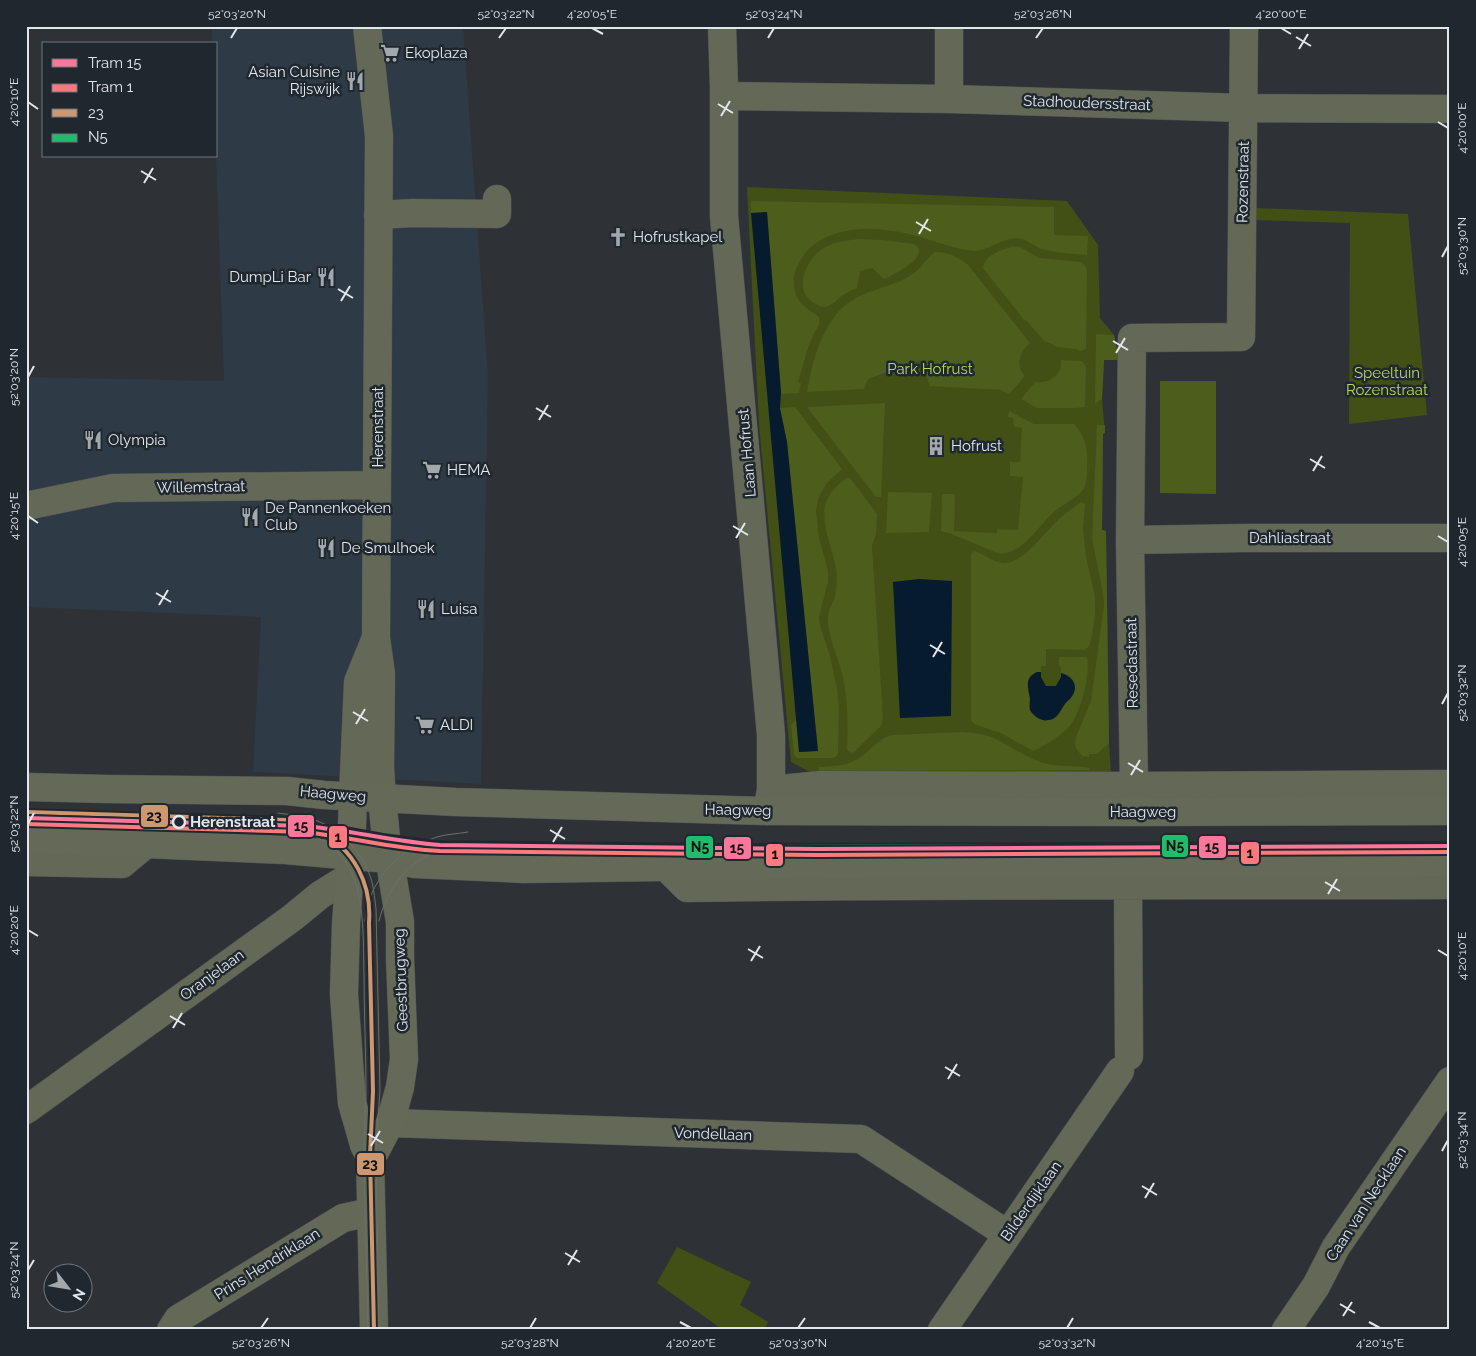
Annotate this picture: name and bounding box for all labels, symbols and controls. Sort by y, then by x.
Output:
text: 52°03'20"N [208,7,266,21]
text: 52°03'22"N [478,7,534,21]
text: 4°20'05"E [567,7,617,21]
text: 52°03'24"N [745,7,803,21]
text: 52°03'26"N [1014,7,1072,21]
text: 4°20'00"E [1256,7,1306,21]
legend [42,42,218,158]
supermarket icon: Ekoplaza [379,42,401,64]
place label: Ekoplaza [405,44,468,62]
text: Tram 15 [88,54,141,72]
place label: Asian Cuisine Rijswijk [248,63,340,98]
restaurant icon: Asian Cuisine Rijswijk [344,70,366,92]
text: 4°20'10"E [7,78,21,126]
text: Tram 1 [88,78,134,96]
street label: Stadhoudersstraat [1023,92,1151,114]
text: 4°20'00"E [1455,103,1469,153]
text: 23 [88,104,104,122]
text: N5 [88,128,108,146]
street label: Rozenstraat [1233,141,1253,223]
text: 52°03'30"N [1455,217,1469,275]
church icon: Hofrustkapel [607,226,629,248]
place label: Hofrustkapel [633,228,723,246]
restaurant icon: DumpLi Bar [315,266,337,288]
place label: DumpLi Bar [229,268,312,286]
text: 52°03'20"N [7,348,21,406]
park label: Park Hofrust [887,360,973,378]
park label: Speeltuin Rozenstraat [1346,364,1428,399]
street label: Herenstraat [369,386,387,468]
street label: Laan Hofrust [734,408,760,498]
restaurant icon: Olympia [82,429,104,451]
place label: Olympia [108,431,166,449]
building icon: Hofrust [925,435,947,457]
place label: Hofrust [951,437,1002,455]
supermarket icon: HEMA [421,459,443,481]
place label: HEMA [447,461,491,479]
street label: Willemstraat [157,477,245,497]
text: 4°20'15"E [7,492,21,540]
place label: De Pannenkoeken Club [265,499,391,534]
restaurant icon: De Pannenkoeken Club [239,506,261,528]
text: 4°20'05"E [1455,517,1469,567]
street label: Dahliastraat [1249,529,1331,547]
restaurant icon: De Smulhoek [315,537,337,559]
place label: De Smulhoek [341,539,435,557]
restaurant icon: Luisa [415,598,437,620]
place label: Luisa [441,600,477,618]
street label: Resedastraat [1122,617,1142,709]
text: 52°03'32"N [1455,664,1469,722]
supermarket icon: ALDI [414,714,436,736]
place label: ALDI [440,716,473,734]
street label: Haagweg [299,782,367,806]
text: 52°03'22"N [7,796,21,852]
street label: Haagweg [705,800,771,820]
street label: Haagweg [1110,803,1176,821]
line badge: 23 [140,804,169,828]
text: 23 [146,808,162,824]
place label: Herenstraat [190,813,276,831]
line badge: 15 [287,814,315,838]
marker: Herenstraat [172,815,186,829]
text: 15 [294,818,309,834]
line badge: 1 [328,825,348,849]
text: 1 [335,829,342,845]
line badge: N5 [1161,834,1189,858]
line badge: N5 [685,835,714,859]
line badge: 15 [1198,835,1227,859]
line badge: 15 [723,836,752,860]
text: N5 [1166,838,1184,854]
text: N5 [691,839,709,855]
text: 15 [1205,839,1220,855]
text: 15 [730,840,745,856]
line badge: 1 [1240,841,1260,865]
line badge: 1 [765,843,784,867]
text: 1 [1247,845,1254,861]
text: 1 [772,846,779,862]
text: 4°20'20"E [7,905,21,955]
street label: Geestbrugweg [390,928,412,1032]
text: 4°20'10"E [1455,932,1469,980]
street label: Oranjelaan [176,946,248,1004]
text: 52°03'34"N [1455,1111,1469,1169]
street label: Vondellaan [674,1124,752,1144]
street label: Caan van Necklaan [1322,1143,1410,1265]
line badge: 23 [356,1152,385,1176]
text: 23 [362,1156,378,1172]
street label: Bilderdijklaan [997,1157,1065,1245]
street label: Prins Hendriklaan [211,1224,323,1304]
text: 52°03'24"N [7,1241,21,1299]
north arrow [42,1264,92,1314]
text: N [70,1286,89,1303]
text: 52°03'26"N [232,1336,290,1350]
text: 52°03'28"N [501,1336,559,1350]
text: 4°20'20"E [666,1336,716,1350]
text: 52°03'30"N [769,1336,827,1350]
text: 52°03'32"N [1038,1336,1096,1350]
text: 4°20'15"E [1356,1336,1404,1350]

